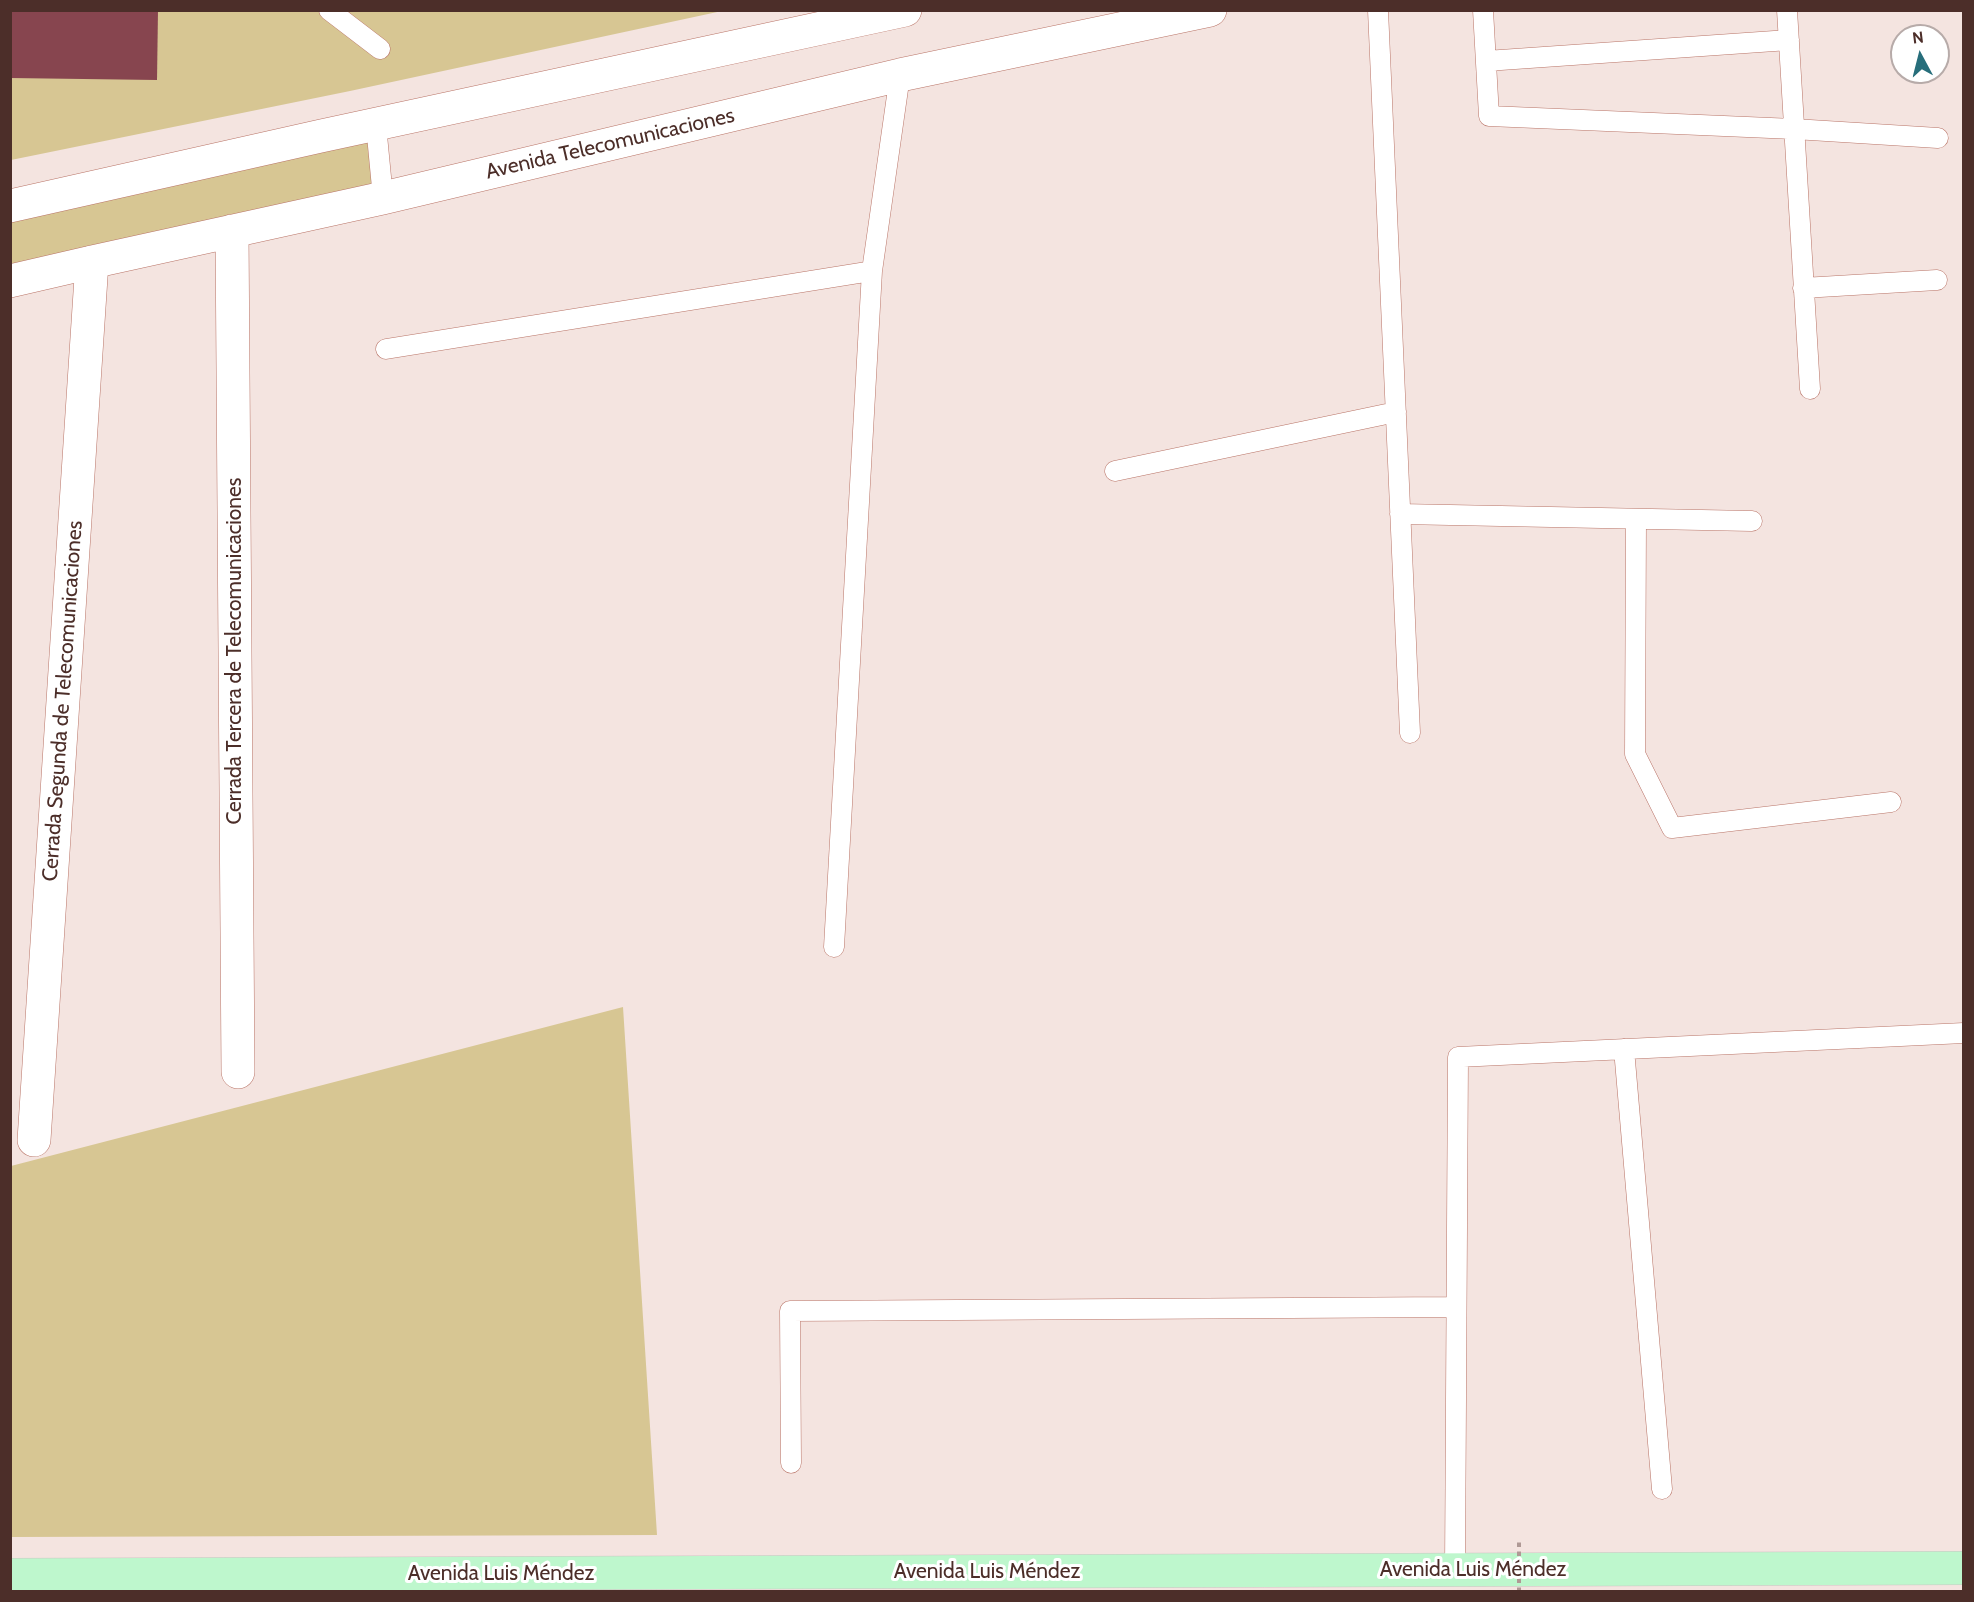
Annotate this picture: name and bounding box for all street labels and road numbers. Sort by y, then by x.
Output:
street label: Avenida Telecomunicaciones [483,103,737,185]
street label: Cerrada Tercera de Telecomunicaciones [222,477,248,825]
street label: Cerrada Segunda de Telecomunicaciones [38,520,88,882]
street label: Avenida Luis Méndez [1380,1557,1566,1583]
street label: Avenida Luis Méndez [894,1559,1080,1585]
street label: Avenida Luis Méndez [408,1561,594,1587]

